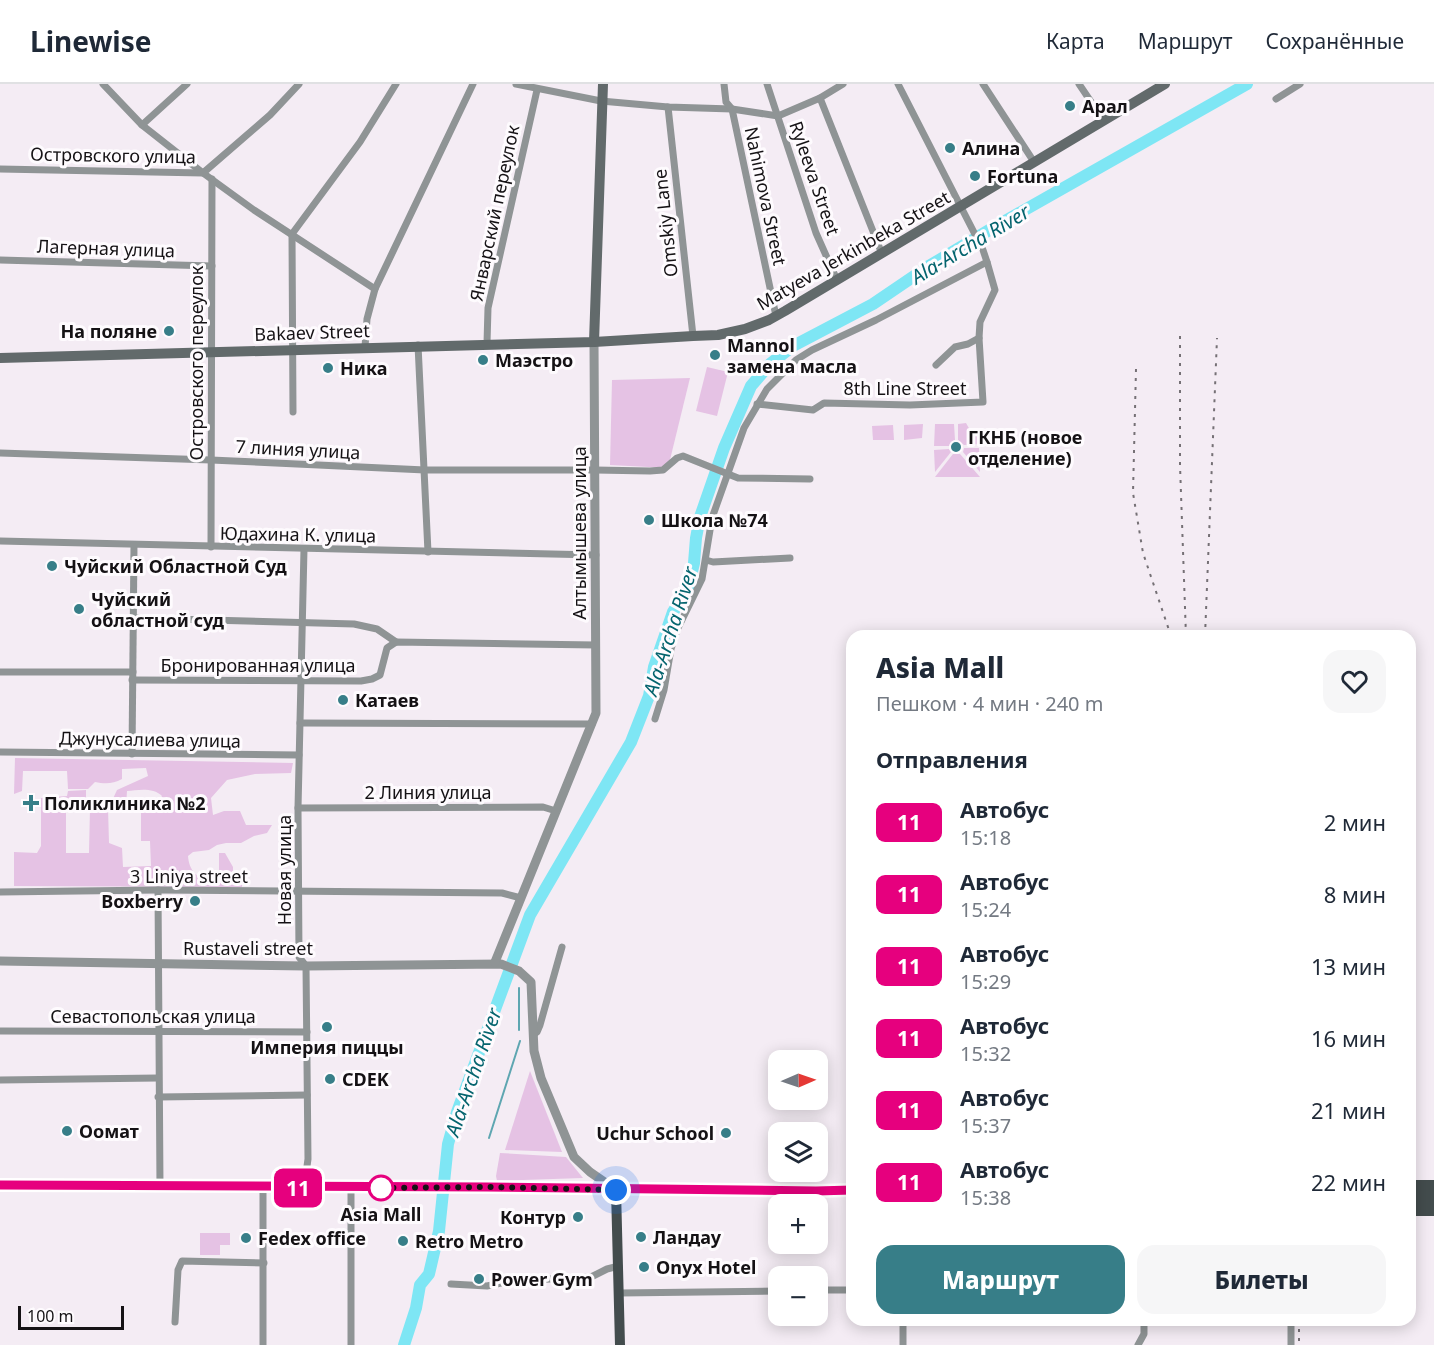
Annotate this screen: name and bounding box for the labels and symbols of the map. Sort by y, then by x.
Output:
place label: Арал [1082,94,1128,118]
marker: Арал [1063,99,1077,113]
street label: Ryleeva Street [784,118,846,239]
street label: Январский переулок [464,122,524,303]
street label: Nahimova Street [740,124,793,268]
place label: Алина [962,136,1020,160]
marker: Алина [943,141,957,155]
street label: Островского улица [30,142,196,168]
place label: Fortuna [987,164,1058,188]
street label: Omskiy Lane [647,168,683,278]
marker: Fortuna [968,169,982,183]
street label: Matyeva Jerkinbeka Street [752,184,955,315]
water label: Ala-Archa River [904,197,1035,291]
street label: Лагерная улица [36,234,176,262]
street label: Островского переулок [184,265,208,460]
street label: Bakaev Street [254,318,371,346]
place label: На поляне [60,319,157,343]
marker: На поляне [162,324,176,338]
place label: Mannol замена масла [727,333,857,378]
place label: Маэстро [495,348,573,372]
marker: Mannol замена масла [708,348,722,362]
marker: Маэстро [476,353,490,367]
place label: Ника [340,356,387,380]
marker: Ника [321,361,335,375]
street label: 8th Line Street [844,376,967,400]
place label: ГКНБ (новое отделение) [968,425,1082,470]
street label: 7 линия улица [235,434,361,464]
marker: ГКНБ (новое отделение) [949,440,963,454]
street label: Алтымышева улица [567,446,591,620]
place label: Школа №74 [661,508,768,532]
marker: Школа №74 [642,513,656,527]
street label: Юдахина К. улица [220,521,376,547]
place label: Чуйский Областной Суд [64,554,287,578]
marker: Чуйский Областной Суд [45,559,59,573]
water label: Ala-Archa River [636,562,704,701]
place label: Чуйский областной суд [91,587,224,632]
marker: Чуйский областной суд [72,602,86,616]
street label: Бронированная улица [161,653,355,677]
place label: Катаев [355,688,419,712]
marker: Катаев [336,693,350,707]
street label: Джунусалиева улица [59,725,241,753]
street label: 2 Линия улица [364,780,492,804]
place label: Поликлиника №2 [44,791,206,815]
marker: Поликлиника №2 [22,794,40,812]
street label: Новая улица [272,815,296,925]
street label: 3 Liniya street [130,864,248,888]
place label: Boxberry [101,889,184,913]
marker: Boxberry [188,894,202,908]
street label: Rustaveli street [183,936,313,960]
water label: Ala-Archa River [438,1003,508,1142]
street label: Севастопольская улица [50,1004,256,1028]
marker: Империя пиццы [320,1020,334,1034]
place label: Империя пиццы [250,1035,404,1059]
north arrow [768,1050,828,1110]
place label: CDEK [342,1067,389,1091]
marker: CDEK [323,1072,337,1086]
place label: Оомат [79,1119,139,1143]
place label: Uchur School [596,1121,714,1145]
marker: Оомат [60,1124,74,1138]
marker: Uchur School [719,1126,733,1140]
line badge: 11 [271,1168,325,1208]
marker: Asia Mall [368,1175,394,1201]
your location [601,1175,631,1205]
place label: Asia Mall [341,1202,421,1226]
place label: Контур [500,1205,566,1229]
marker: Контур [571,1210,585,1224]
place label: Ландау [653,1225,722,1249]
place label: Fedex office [258,1226,366,1250]
place label: Retro Metro [415,1229,523,1253]
marker: Ландау [634,1230,648,1244]
marker: Fedex office [239,1231,253,1245]
marker: Retro Metro [396,1234,410,1248]
place label: Onyx Hotel [656,1255,756,1279]
marker: Onyx Hotel [637,1260,651,1274]
place label: Power Gym [491,1267,593,1291]
marker: Power Gym [472,1272,486,1286]
scale bar [18,1303,124,1330]

